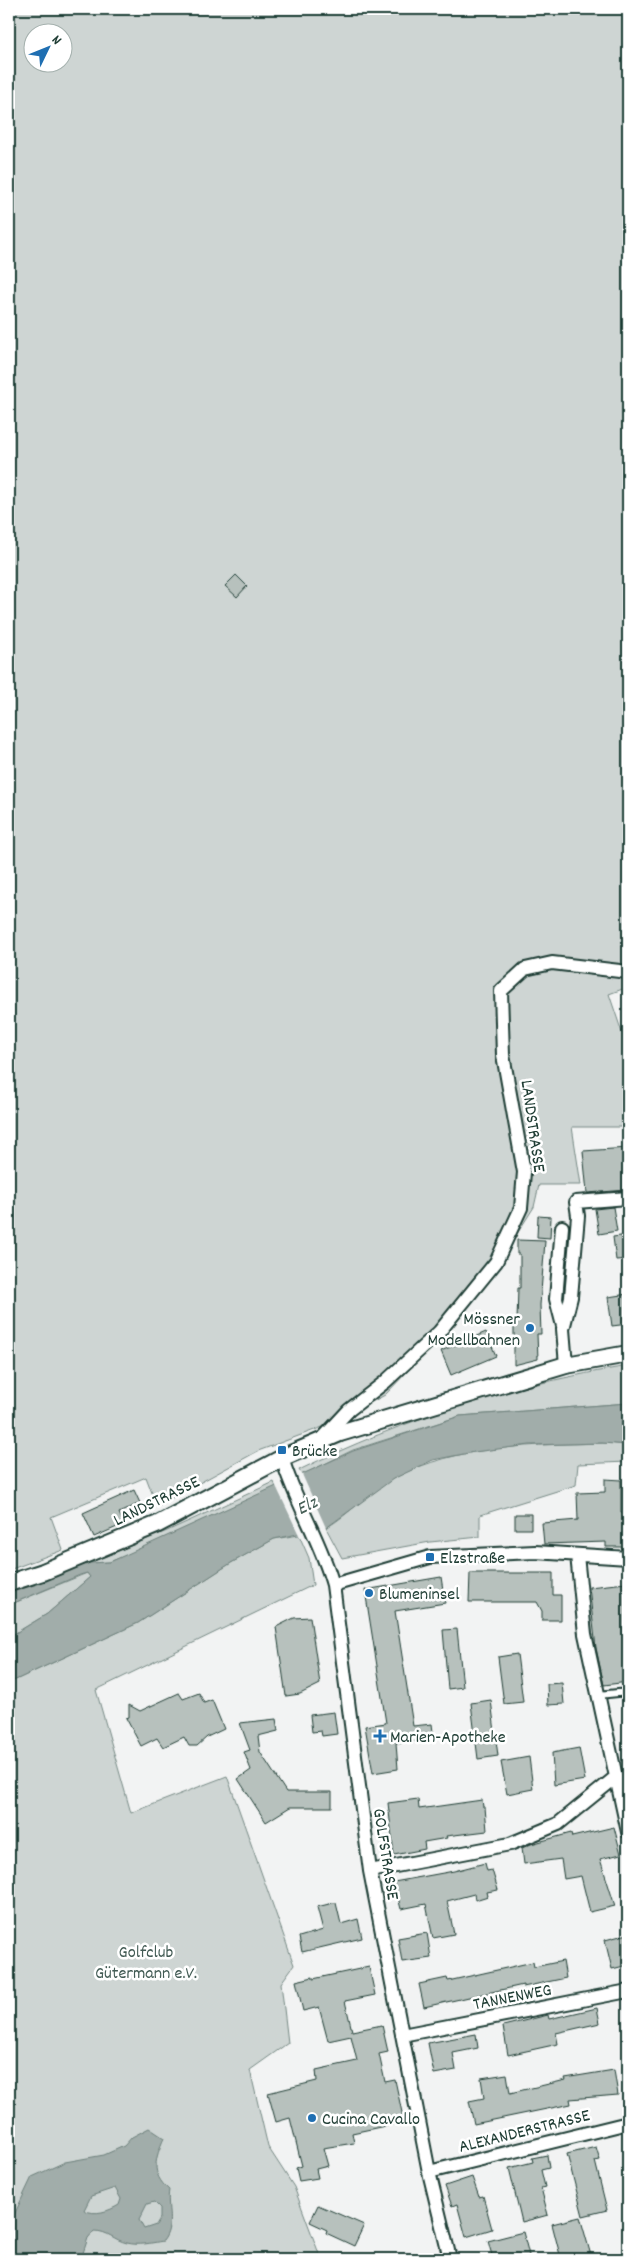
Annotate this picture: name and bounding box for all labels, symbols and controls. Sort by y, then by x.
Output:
north arrow [22,22,72,72]
text: N [46,31,66,50]
street label: LANDSTRASSE [513,1078,550,1174]
place label: Mössner Modellbahnen [427,1308,520,1354]
marker: Mössner Modellbahnen [524,1322,536,1334]
place label: Brücke [292,1440,338,1465]
marker: Brücke [276,1444,288,1456]
street label: LANDSTRASSE [110,1471,204,1534]
water label: Elz [292,1490,323,1524]
place label: Elzstraße [440,1547,505,1572]
marker: Elzstraße [424,1551,436,1563]
place label: Blumeninsel [379,1583,460,1608]
marker: Blumeninsel [363,1587,375,1599]
place label: Marien-Apotheke [390,1726,506,1751]
marker: Marien-Apotheke [374,1730,386,1742]
street label: GOLFSTRASSE [365,1807,404,1902]
park label: Golfclub Gütermann e.V. [95,1941,197,1987]
street label: TANNENWEG [471,1979,554,2018]
street label: ALEXANDERSTRASSE [456,2104,593,2161]
place label: Cucina Cavallo [322,2108,420,2133]
marker: Cucina Cavallo [306,2112,318,2124]

